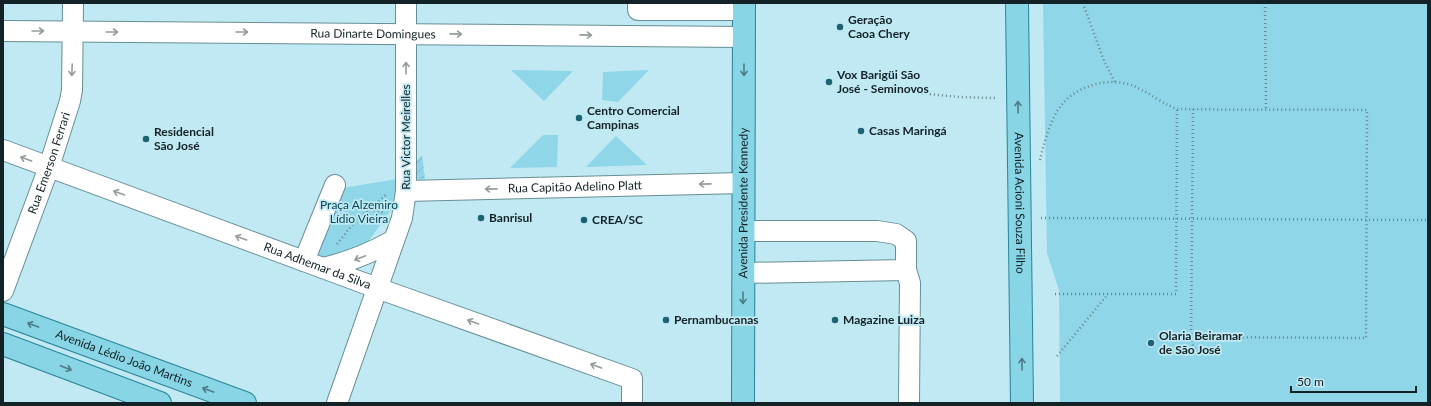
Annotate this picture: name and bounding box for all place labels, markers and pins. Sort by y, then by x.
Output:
place label: Geração Caoa Chery [848,12,911,41]
marker: Geração Caoa Chery [835,22,845,32]
place label: Vox Barigüi São José - Seminovos [836,67,929,96]
marker: Vox Barigüi São José - Seminovos [824,77,834,87]
place label: Centro Comercial Campinas [587,103,680,132]
marker: Centro Comercial Campinas [574,113,584,123]
place label: Casas Maringá [869,123,947,138]
place label: Residencial São José [154,124,214,153]
marker: Casas Maringá [856,126,866,136]
marker: Residencial São José [141,134,151,144]
place label: Banrisul [489,210,532,225]
place label: CREA/SC [592,212,643,227]
marker: Banrisul [476,213,486,223]
marker: CREA/SC [579,215,589,225]
place label: Pernambucanas [674,312,759,327]
place label: Magazine Luiza [843,312,925,327]
marker: Pernambucanas [661,315,671,325]
marker: Magazine Luiza [830,315,840,325]
place label: Olaria Beiramar de São José [1159,328,1243,357]
marker: Olaria Beiramar de São José [1146,338,1156,348]

